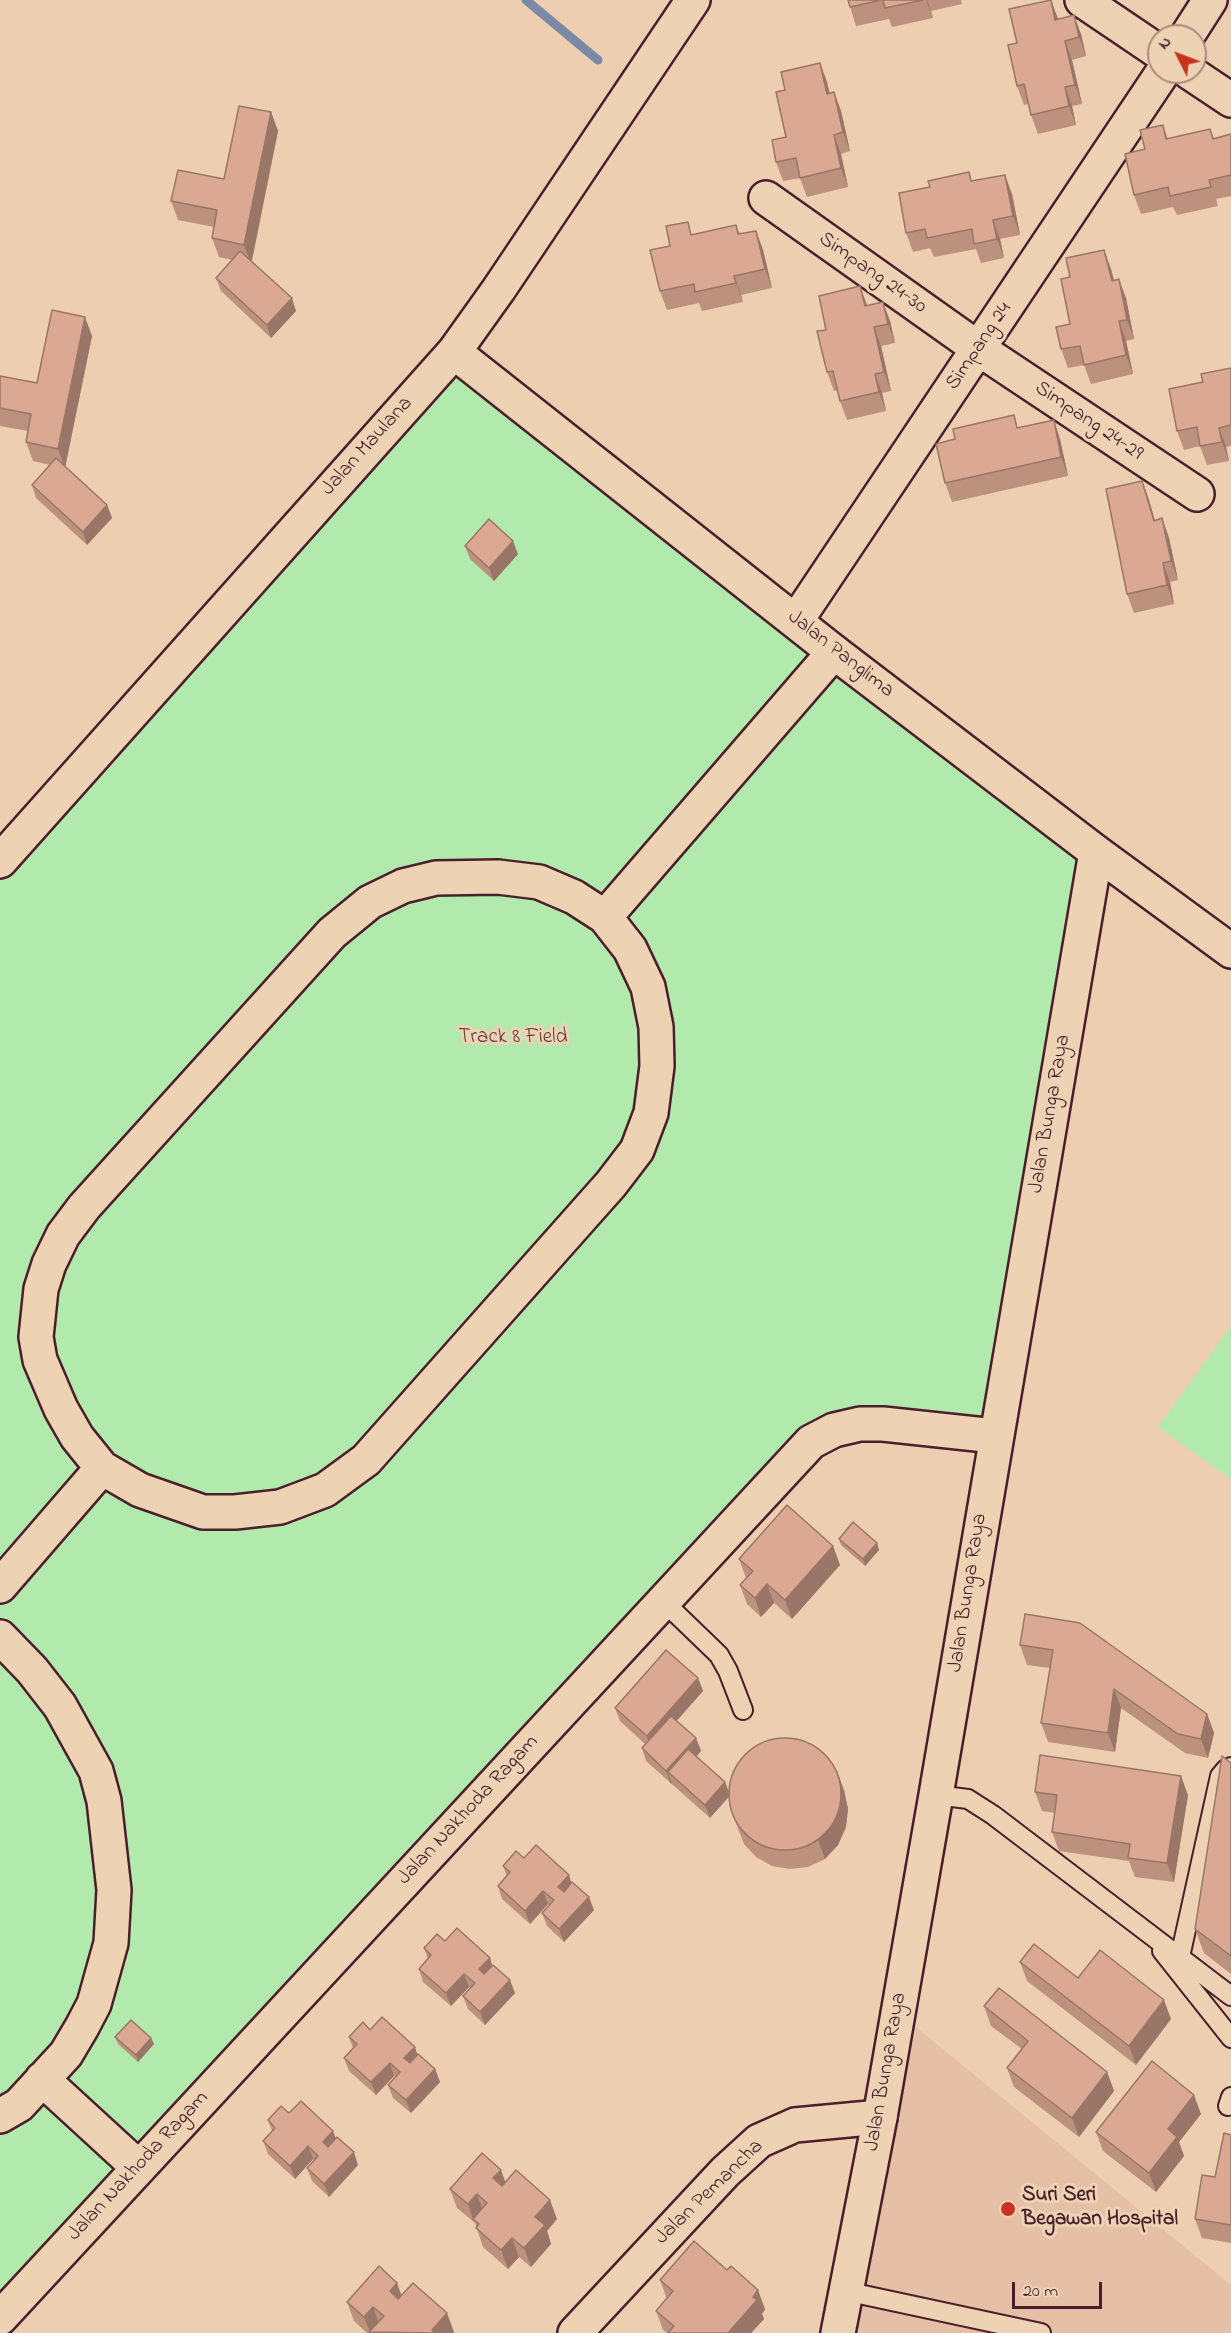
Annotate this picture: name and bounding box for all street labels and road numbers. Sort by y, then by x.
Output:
street label: Simpang 24-30 [813,228,931,320]
street label: Simpang 24 [941,298,1019,396]
street label: Simpang 24-29 [1029,377,1147,467]
street label: Jalan Maulana [317,392,419,502]
street label: Jalan Panglima [782,606,898,704]
street label: Jalan Bunga Raya [1025,1033,1077,1195]
street label: Jalan Bunga Raya [944,1512,994,1674]
street label: Jalan Nakhoda Ragam [393,1731,545,1891]
street label: Jalan Bunga Raya [861,1991,913,2153]
street label: Jalan Nakhoda Ragam [63,2087,215,2247]
street label: Jalan Pemancha [651,2135,769,2251]

